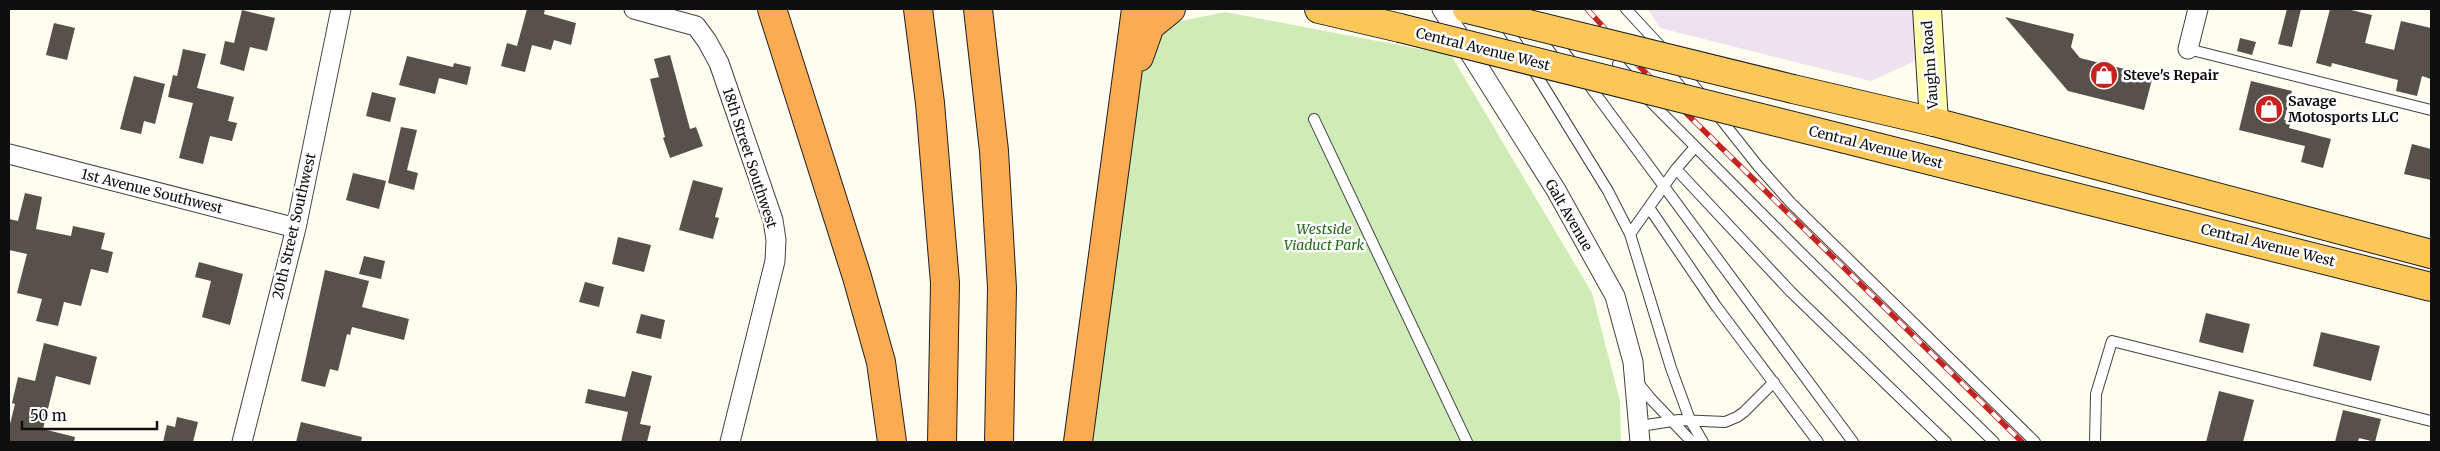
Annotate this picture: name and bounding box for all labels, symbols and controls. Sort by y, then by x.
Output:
street label: Vaughn Road [1918,20,1942,111]
street label: Central Avenue West [1414,24,1553,75]
shop icon: Steve's Repair [2089,60,2119,90]
place label: Steve's Repair [2123,66,2219,84]
street label: 18th Street Southwest [719,85,781,231]
place label: Savage Motosports LLC [2288,92,2399,126]
shop icon: Savage Motosports LLC [2254,94,2284,124]
street label: Central Avenue West [1807,122,1946,173]
street label: 20th Street Southwest [268,151,320,301]
street label: 1st Avenue Southwest [79,165,225,217]
street label: Galt Avenue [1541,176,1597,254]
park label: Westside Viaduct Park [1284,220,1365,254]
street label: Central Avenue West [2199,220,2338,271]
scale bar [22,398,158,430]
text: 50 m [30,406,67,425]

